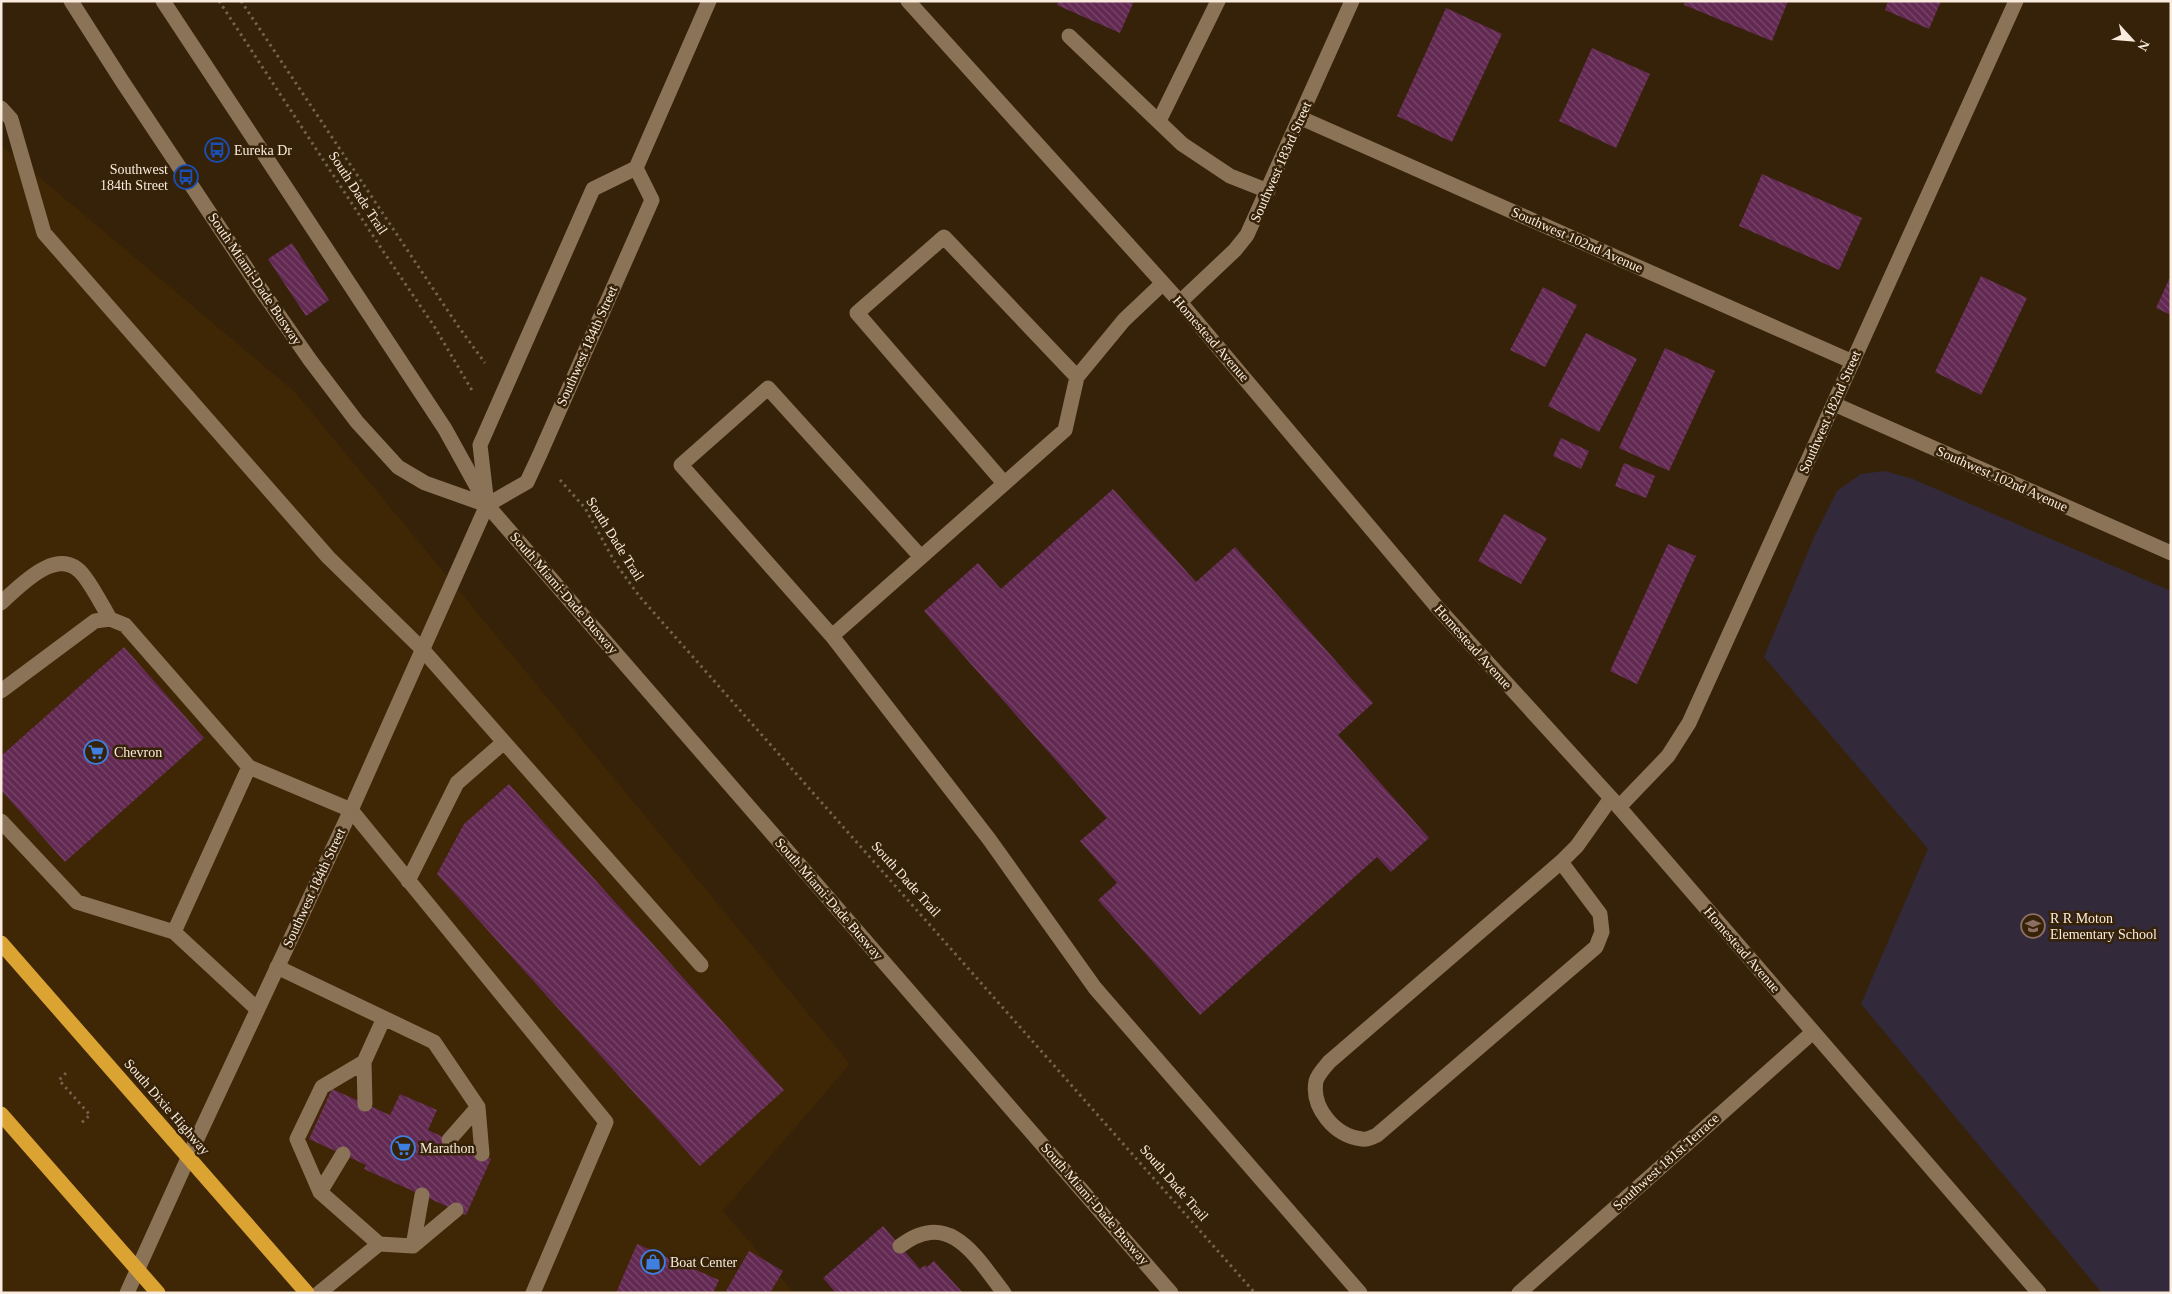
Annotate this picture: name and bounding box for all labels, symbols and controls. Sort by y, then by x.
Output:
north arrow [2107,15,2157,65]
text: N [2134,38,2152,53]
street label: Southwest 183rd Street [1248,99,1314,225]
bus stop icon: Eureka Dr [204,137,230,163]
place label: Eureka Dr [234,143,292,158]
street label: South Dade Trail [326,149,390,237]
place label: Southwest 184th Street [100,162,168,193]
bus stop icon: Southwest 184th Street [173,164,199,190]
street label: Southwest 102nd Avenue [1509,204,1645,276]
street label: South Miami-Dade Busway [205,210,305,348]
street label: Southwest 184th Street [554,284,620,408]
street label: Homestead Avenue [1170,293,1252,385]
street label: Southwest 182nd Street [1796,348,1864,476]
street label: Southwest 102nd Avenue [1934,443,2070,515]
street label: South Dade Trail [583,494,647,584]
street label: South Miami-Dade Busway [507,529,621,657]
street label: Homestead Avenue [1431,602,1515,692]
supermarket icon: Chevron [83,739,109,765]
place label: Chevron [114,745,162,760]
street label: Southwest 184th Street [280,826,348,950]
street label: South Miami-Dade Busway [772,835,886,963]
street label: South Dade Trail [868,838,944,920]
street label: Homestead Avenue [1701,904,1783,996]
place label: R R Moton Elementary School [2050,911,2157,942]
school or university icon: R R Moton Elementary School [2020,913,2046,939]
street label: South Dixie Highway [121,1056,213,1158]
street label: Southwest 181st Terrace [1610,1111,1722,1213]
supermarket icon: Marathon [390,1135,416,1161]
street label: South Miami-Dade Busway [1038,1140,1152,1268]
place label: Marathon [420,1141,474,1156]
street label: South Dade Trail [1137,1142,1211,1224]
shop icon: Boat Center [640,1249,666,1275]
place label: Boat Center [670,1255,738,1270]

